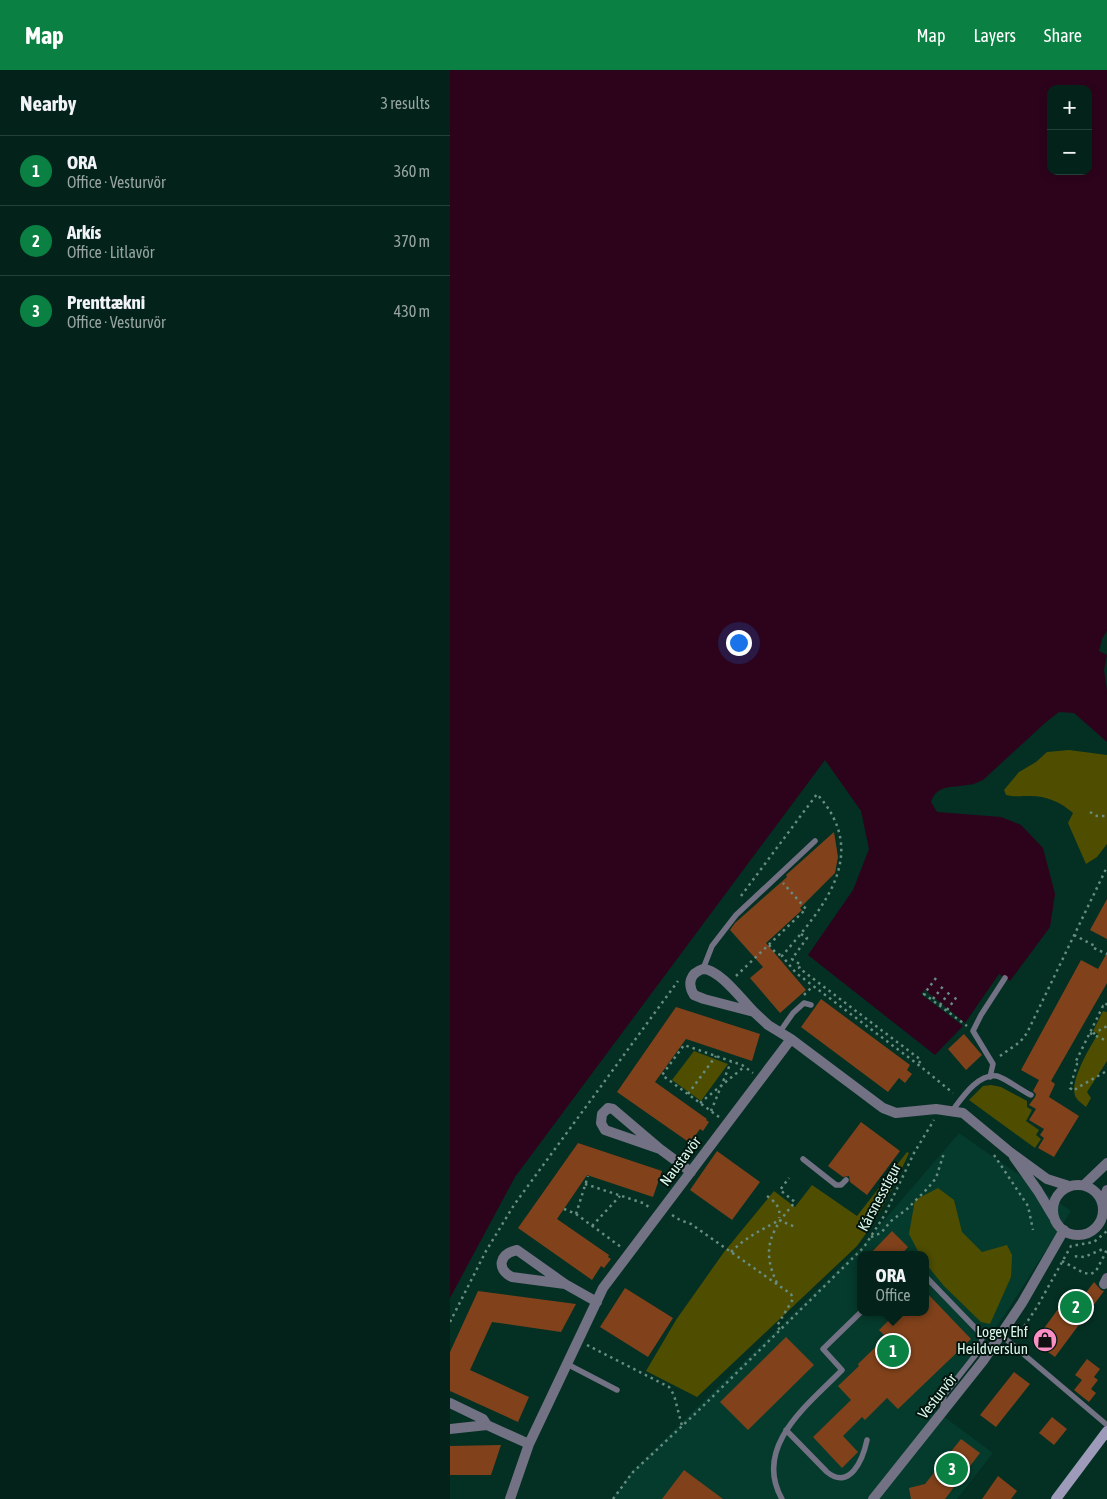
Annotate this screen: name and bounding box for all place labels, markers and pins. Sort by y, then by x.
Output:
pin: 2 [1060,1288,1092,1326]
place label: Logey Ehf Heildverslun [957,1323,1028,1357]
shop icon: Logey Ehf Heildverslun [1032,1327,1058,1353]
pin: 1 [877,1332,909,1370]
pin: 3 [936,1450,968,1488]

